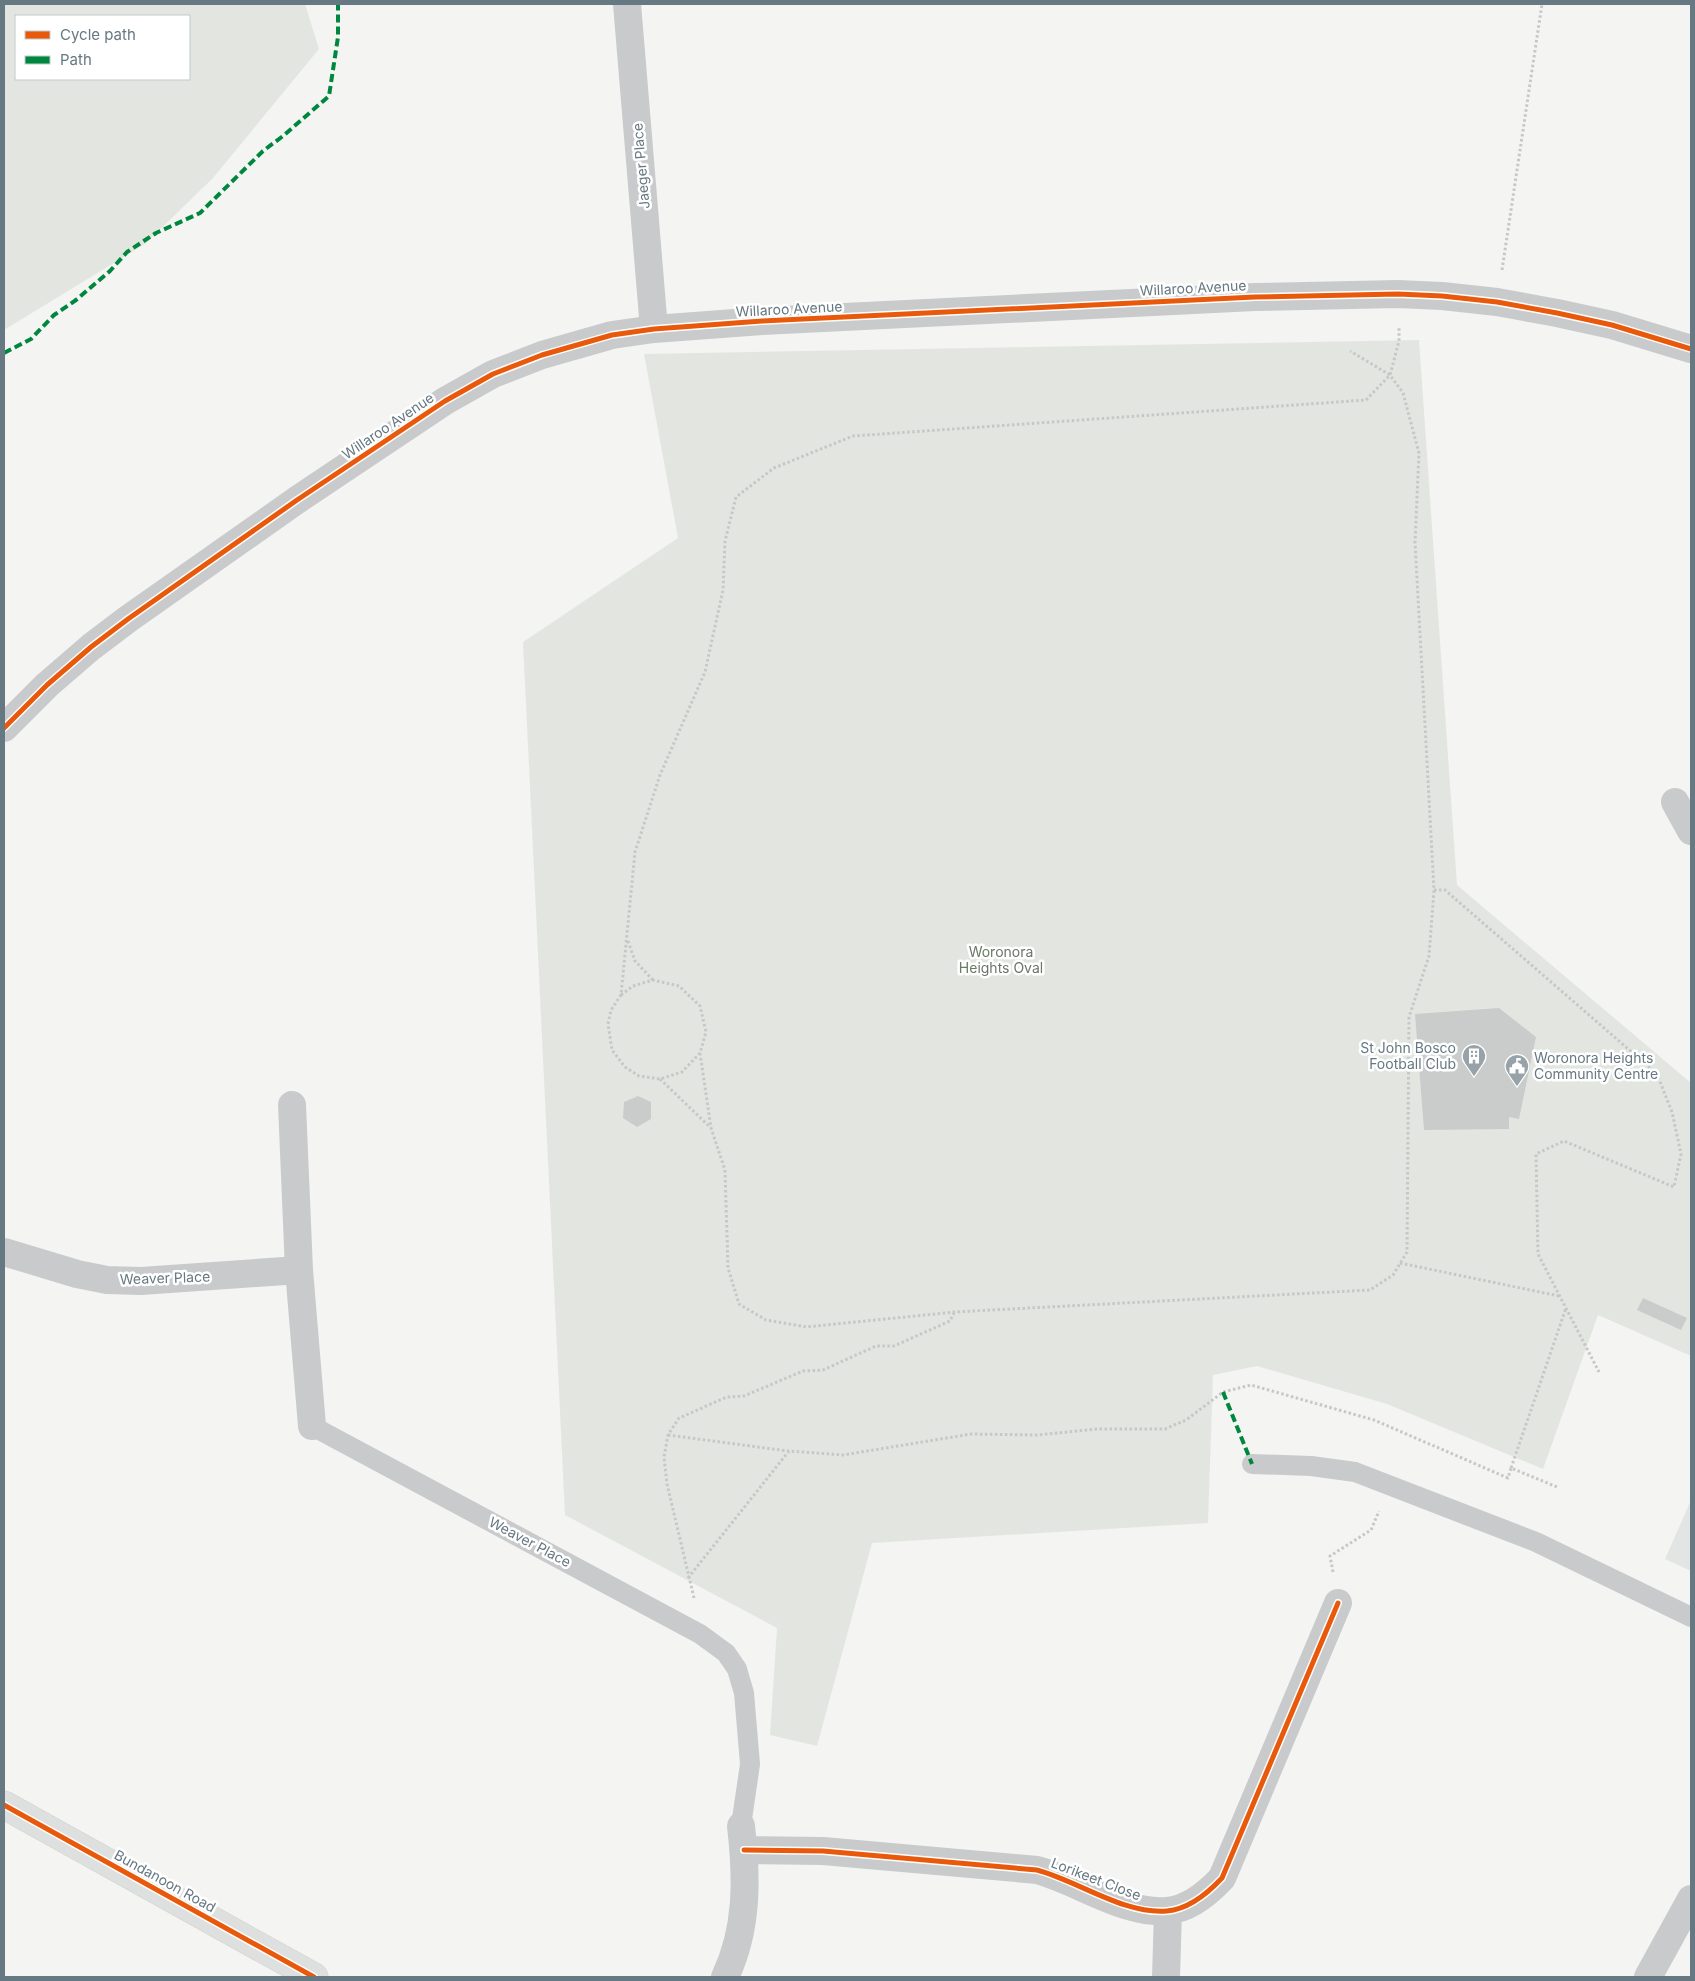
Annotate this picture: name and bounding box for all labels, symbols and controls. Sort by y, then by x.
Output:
legend [15,15,190,80]
text: Cycle path [60,25,136,44]
text: Path [60,50,92,69]
street label: Jaeger Place [628,122,653,210]
street label: Willaroo Avenue [1139,276,1247,299]
street label: Willaroo Avenue [735,297,843,320]
street label: Willaroo Avenue [339,389,437,462]
park label: Woronora Heights Oval [959,943,1043,976]
place label: St John Bosco Football Club [1360,1039,1456,1072]
building icon: St John Bosco Football Club [1461,1043,1487,1077]
place label: Woronora Heights Community Centre [1534,1049,1658,1082]
public building icon: Woronora Heights Community Centre [1504,1053,1530,1087]
street label: Weaver Place [120,1267,210,1288]
street label: Weaver Place [486,1513,574,1570]
street label: Bundanoon Road [112,1846,219,1915]
street label: Lorikeet Close [1049,1854,1144,1903]

